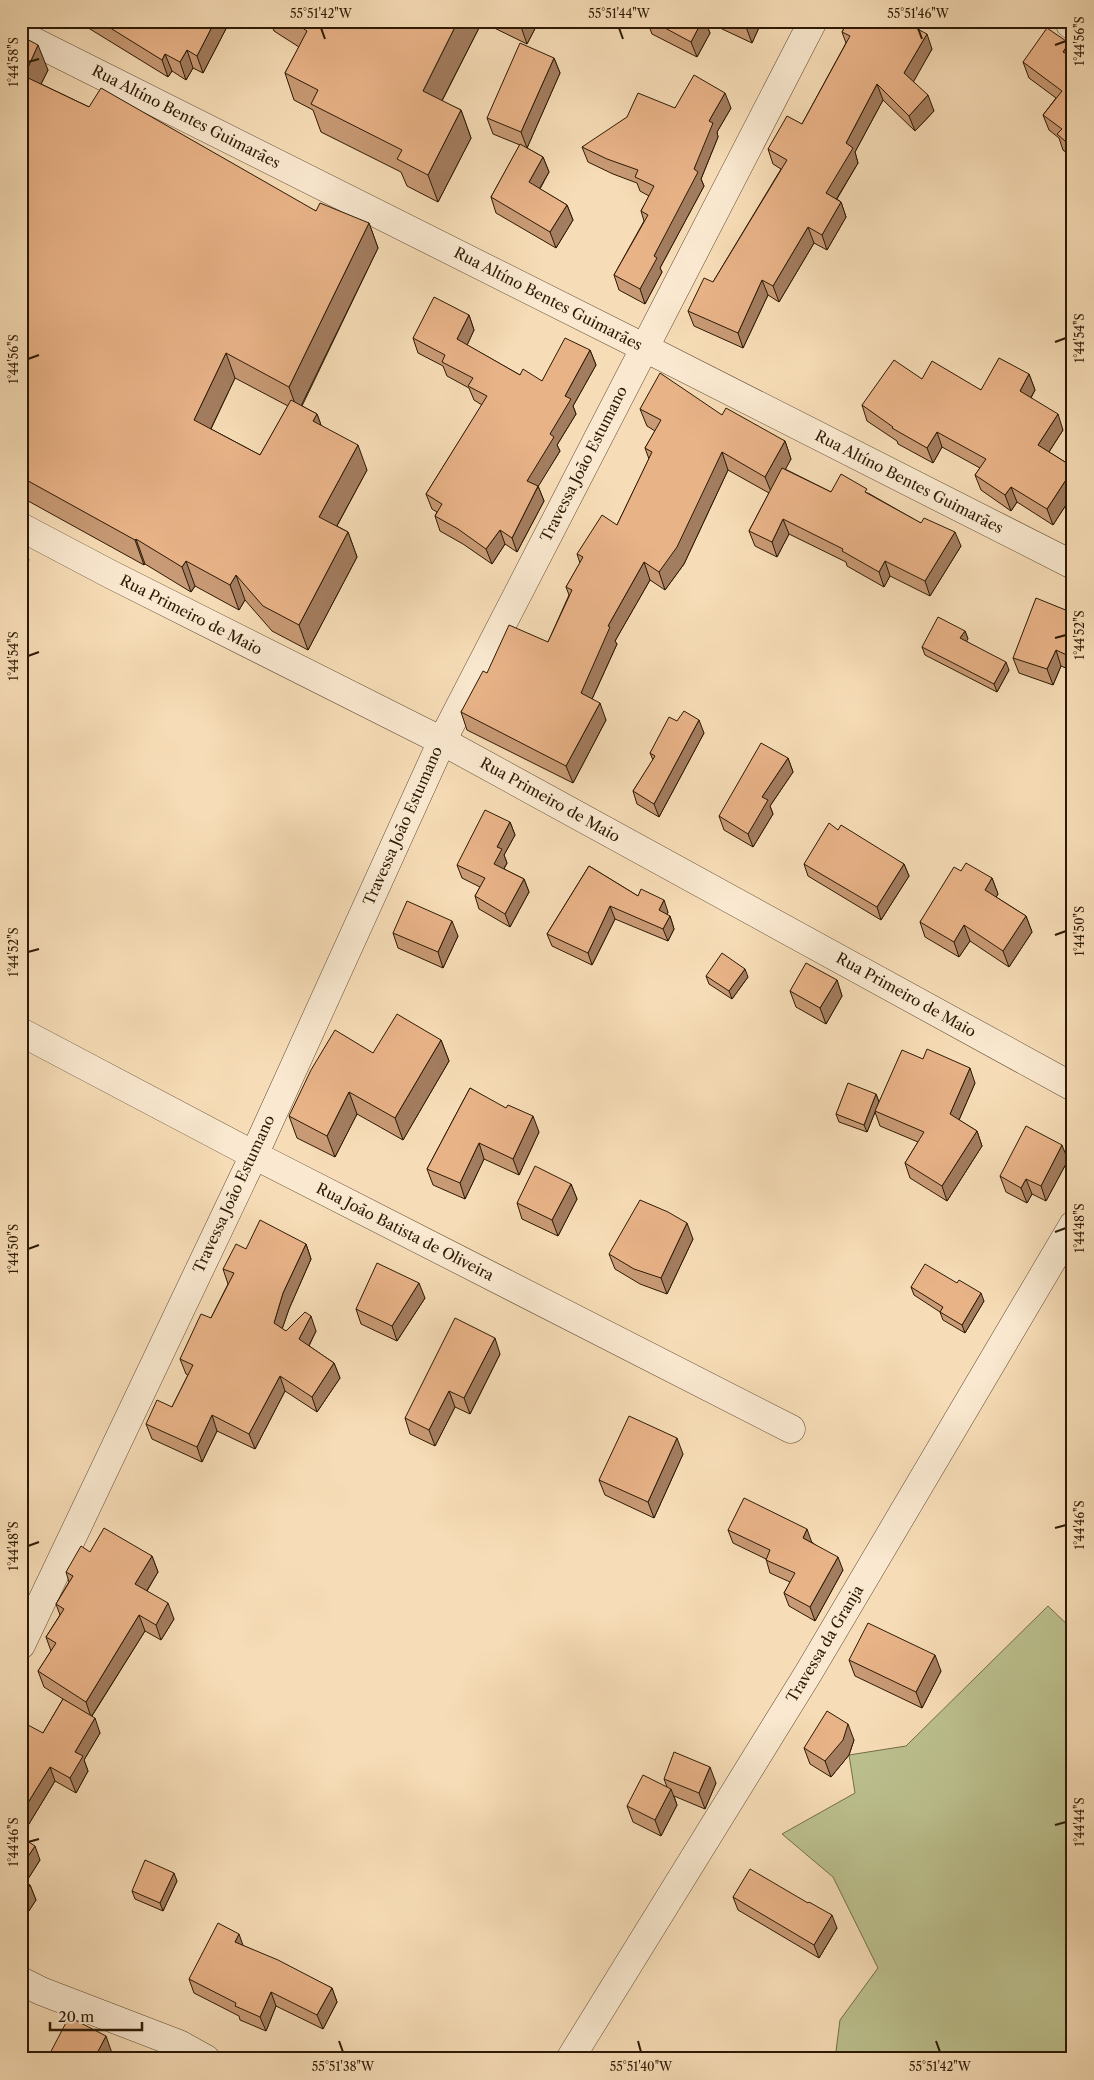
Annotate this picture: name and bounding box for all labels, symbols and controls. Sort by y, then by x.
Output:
text: 55°51'42"W [290,6,353,21]
text: 55°51'44"W [588,6,651,21]
text: 55°51'46"W [887,6,950,21]
text: 1°44'56"S [1072,16,1087,66]
text: 1°44'58"S [6,37,21,87]
street label: Rua Altíno Bentes Guimarães [89,61,284,172]
street label: Rua Altíno Bentes Guimarães [451,243,646,354]
text: 1°44'54"S [1072,313,1087,363]
text: 1°44'56"S [6,334,21,384]
street label: Travessa João Estumano [536,383,631,545]
street label: Rua Altíno Bentes Guimarães [812,426,1007,537]
street label: Rua Primeiro de Maio [117,570,266,659]
text: 1°44'52"S [1072,610,1087,660]
text: 1°44'54"S [6,631,21,681]
street label: Travessa João Estumano [359,743,446,908]
street label: Rua Primeiro de Maio [477,753,624,846]
text: 1°44'50"S [1072,906,1087,956]
text: 1°44'52"S [6,927,21,977]
street label: Rua Primeiro de Maio [833,948,980,1041]
street label: Travessa João Estumano [189,1112,279,1276]
street label: Rua João Batista de Oliveira [313,1178,497,1285]
text: 1°44'48"S [1072,1203,1087,1253]
text: 1°44'50"S [6,1224,21,1274]
text: 1°44'46"S [1072,1500,1087,1550]
text: 1°44'48"S [6,1521,21,1571]
street label: Travessa da Granja [782,1581,867,1706]
text: 1°44'44"S [1072,1797,1087,1847]
text: 1°44'46"S [6,1817,21,1867]
scale bar [50,2000,142,2032]
text: 20 m [58,2007,94,2026]
text: 55°51'38"W [312,2059,375,2074]
text: 55°51'40"W [610,2059,673,2074]
text: 55°51'42"W [909,2059,972,2074]

